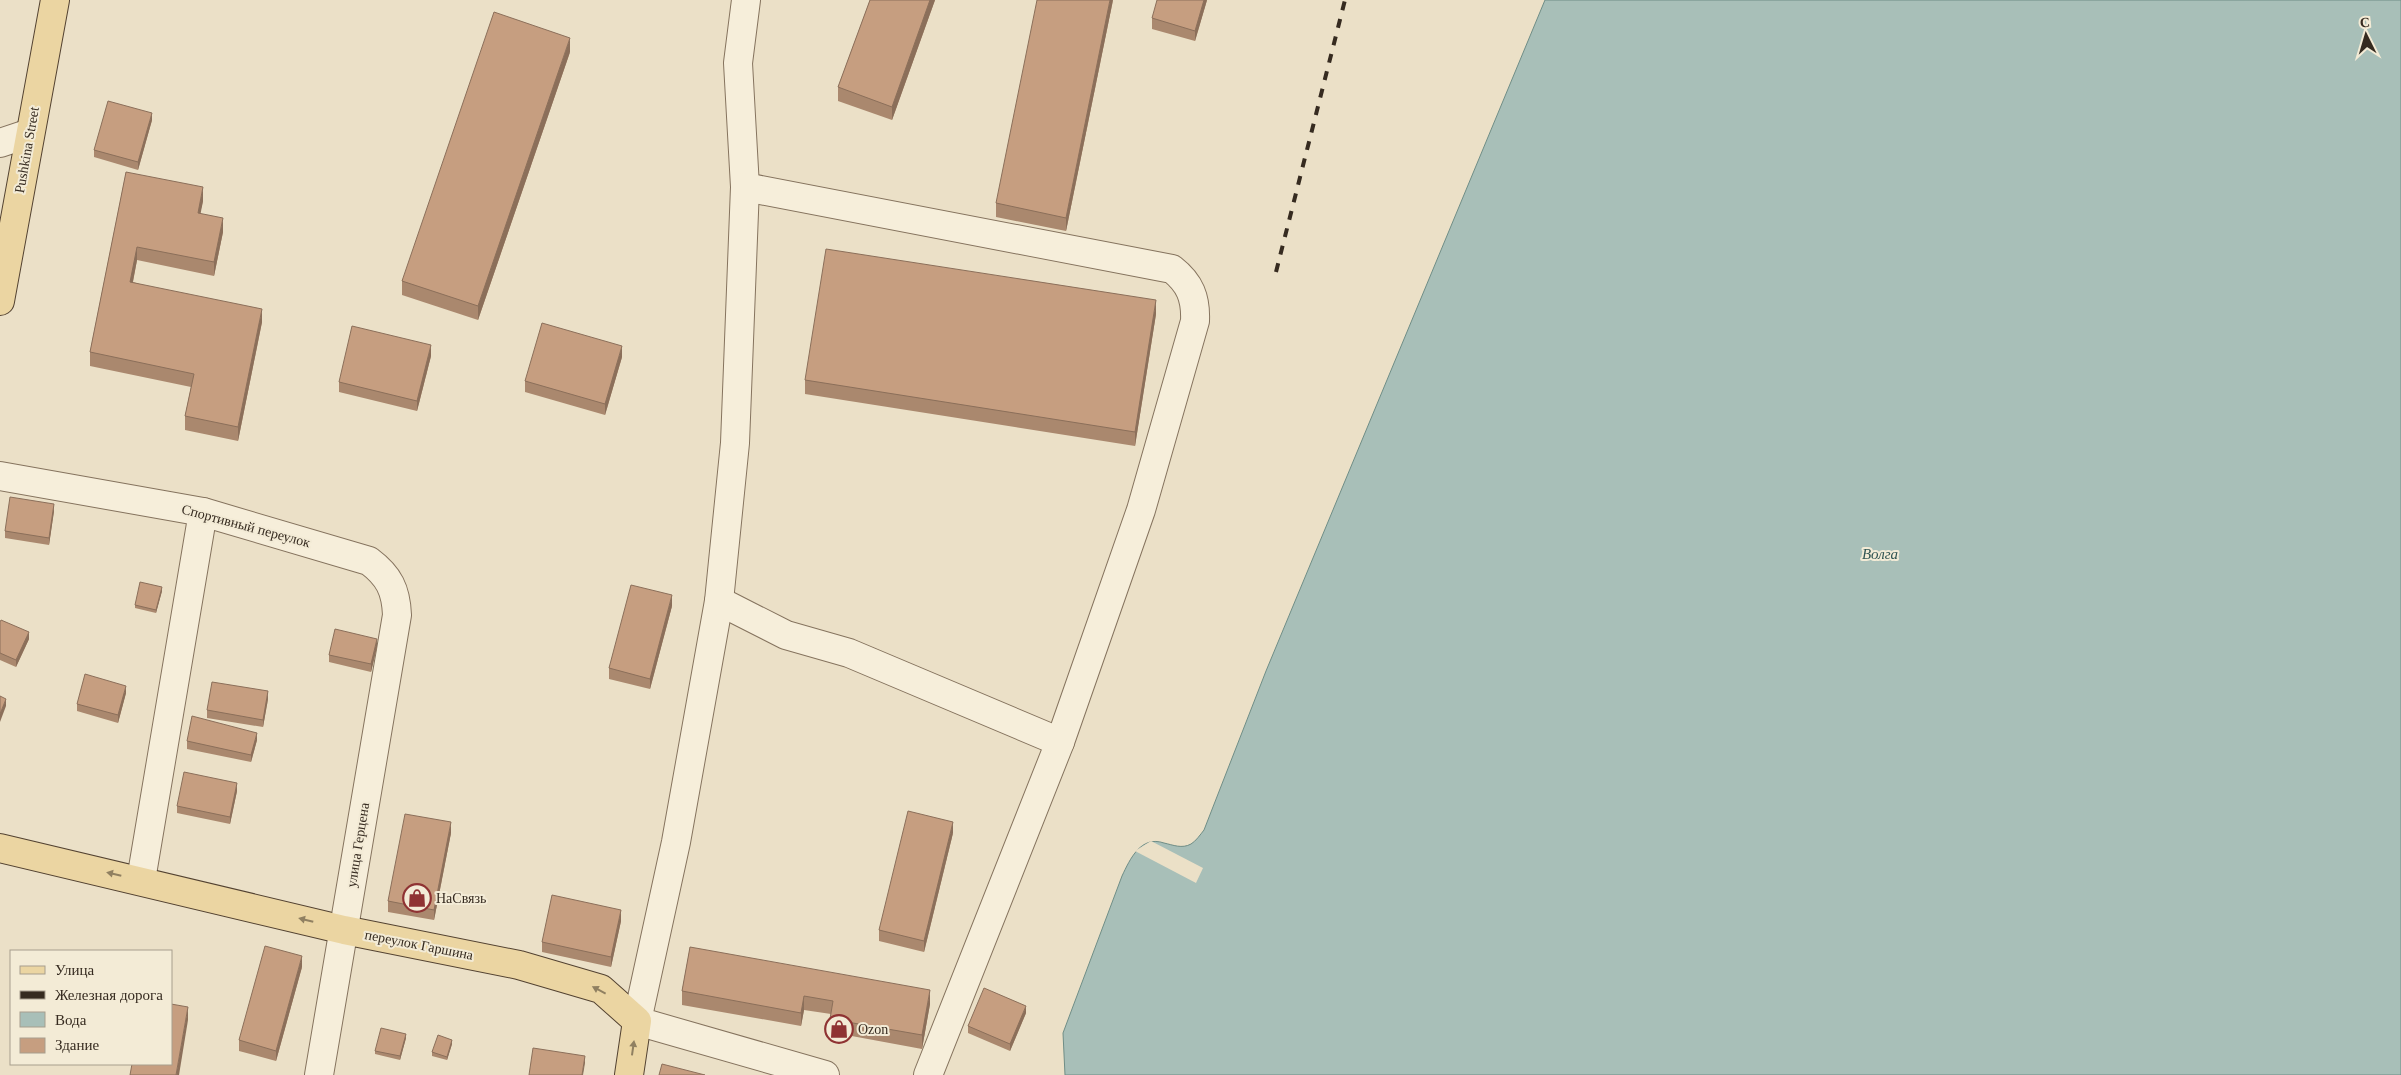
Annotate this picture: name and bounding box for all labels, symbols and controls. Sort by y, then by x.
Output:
north arrow [2341,10,2391,60]
text: С [2359,15,2371,30]
street label: Pushkina Street [12,106,42,194]
street label: Спортивный переулок [180,502,312,550]
water label: Волга [1862,546,1898,562]
street label: улица Герцена [344,801,372,889]
one-way arrow [106,870,121,878]
shop icon: НаСвязь [402,883,432,913]
place label: НаСвязь [436,891,486,906]
one-way arrow [298,916,313,924]
street label: переулок Гаршина [363,927,475,963]
legend [10,950,172,1065]
text: Улица [55,962,94,978]
one-way arrow [592,986,607,994]
text: Железная дорога [55,987,163,1003]
text: Вода [55,1012,87,1028]
shop icon: Ozon [824,1014,854,1044]
place label: Ozon [858,1022,888,1037]
text: Здание [55,1037,99,1053]
one-way arrow [629,1040,637,1056]

